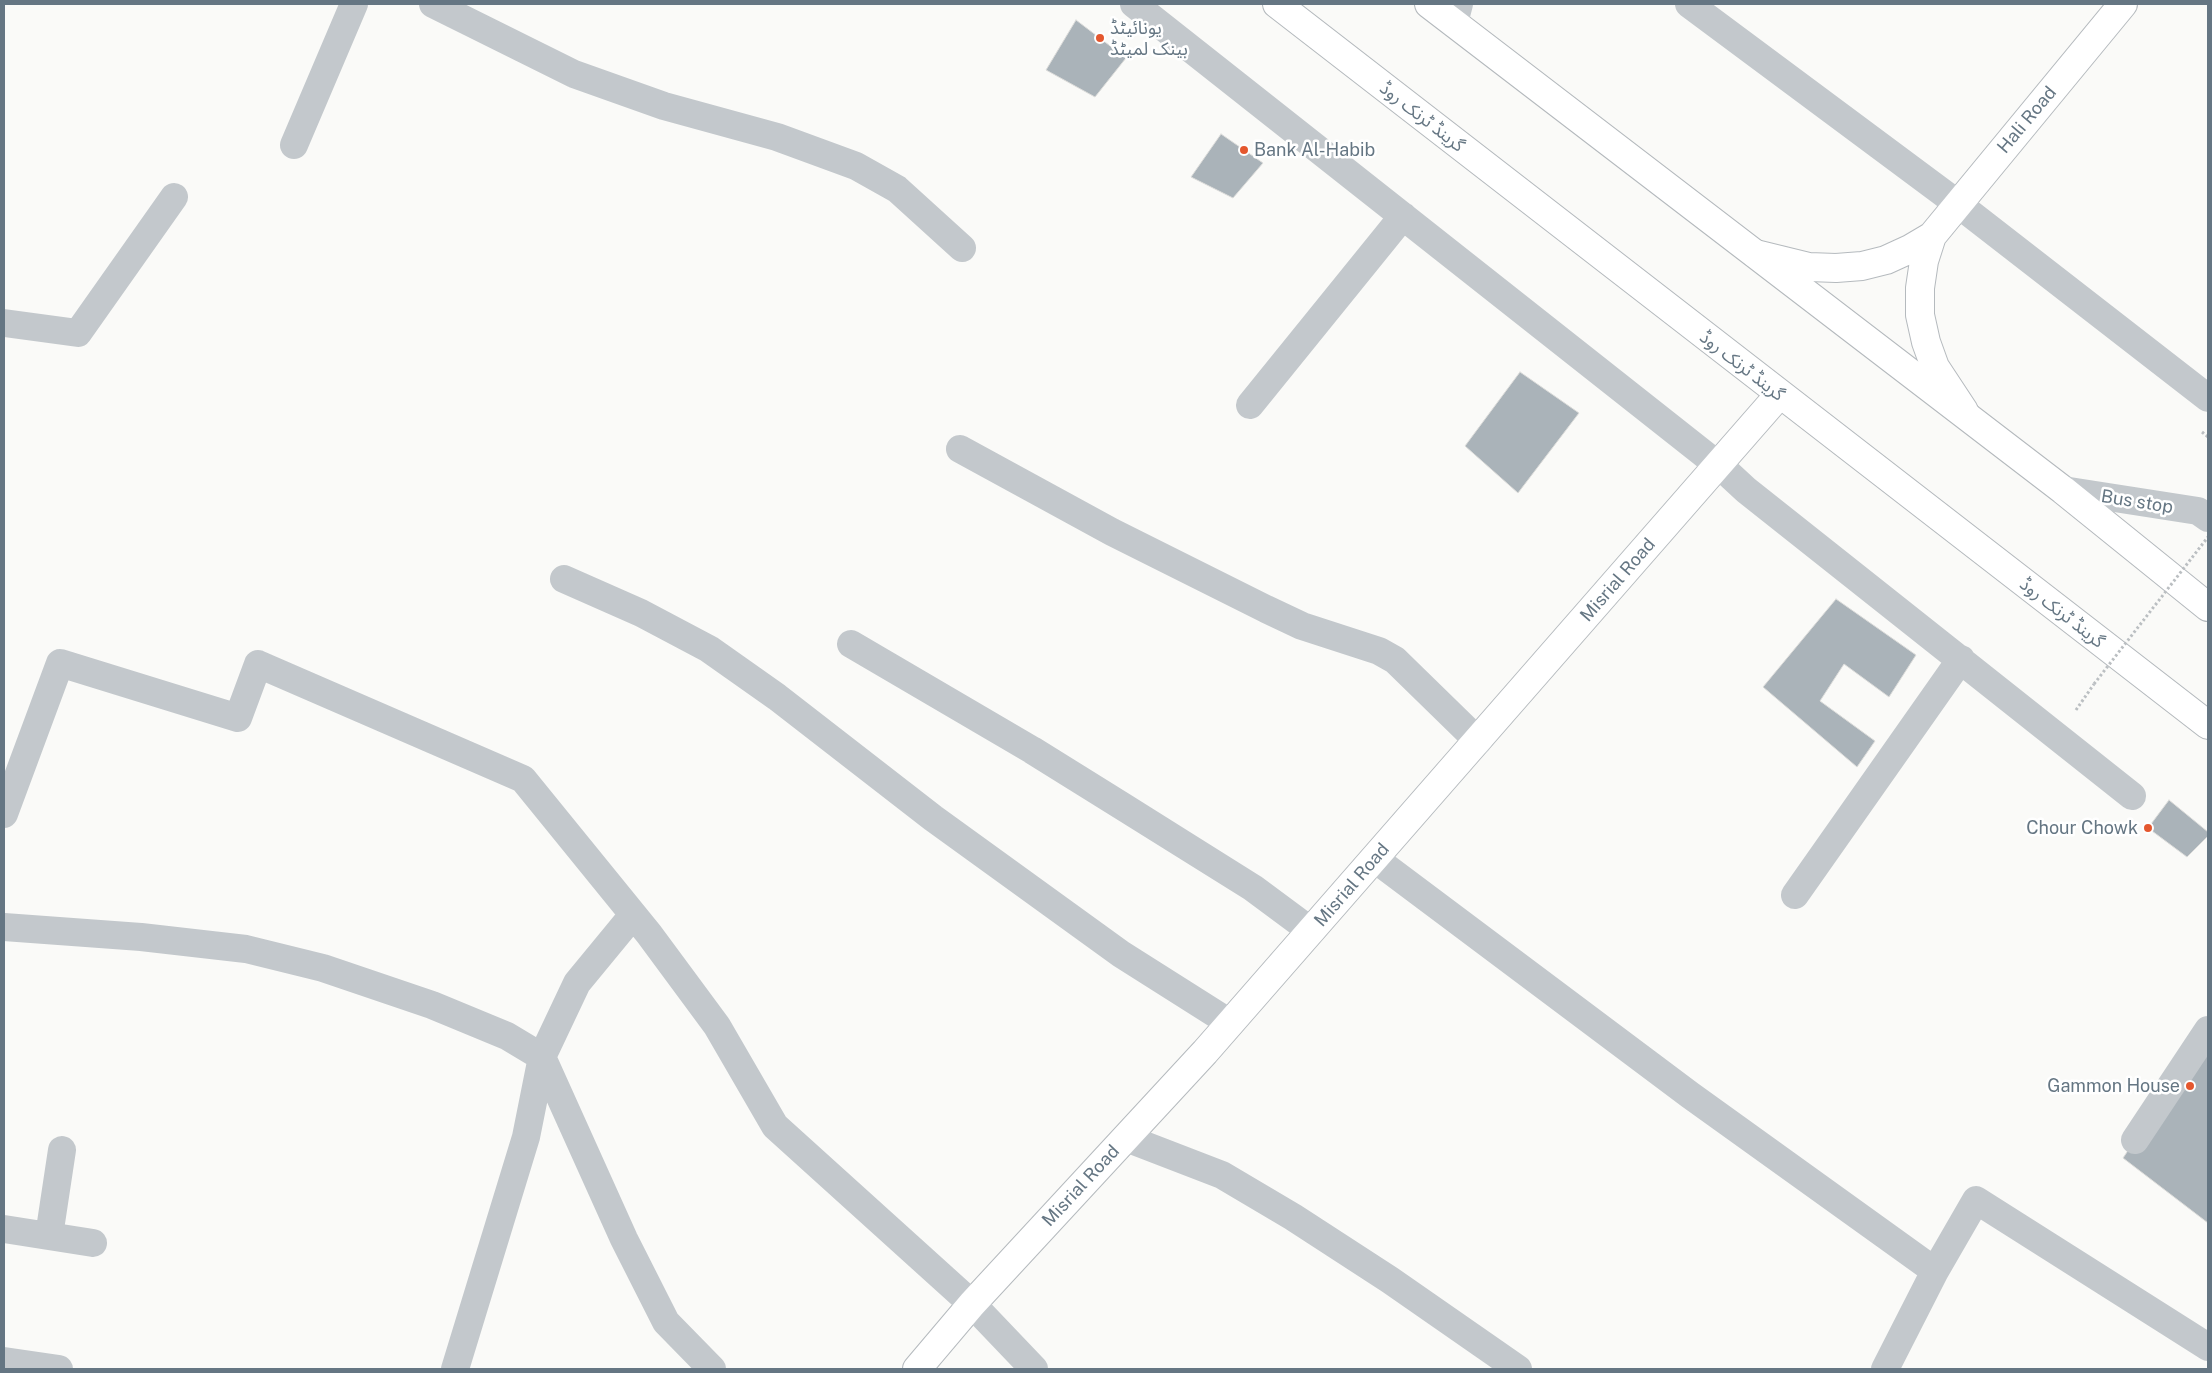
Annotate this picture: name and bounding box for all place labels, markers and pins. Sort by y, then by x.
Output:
place label: یونائیٹڈ بینک لمیٹڈ [1110,17,1188,59]
marker: یونائیٹڈ بینک لمیٹڈ [1094,32,1106,44]
place label: Bank Al-Habib [1254,139,1375,161]
marker: Bank Al-Habib [1238,144,1250,156]
place label: Chour Chowk [2026,817,2138,839]
marker: Chour Chowk [2142,822,2154,834]
place label: Gammon House [2047,1075,2180,1097]
marker: Gammon House [2184,1080,2196,1092]

